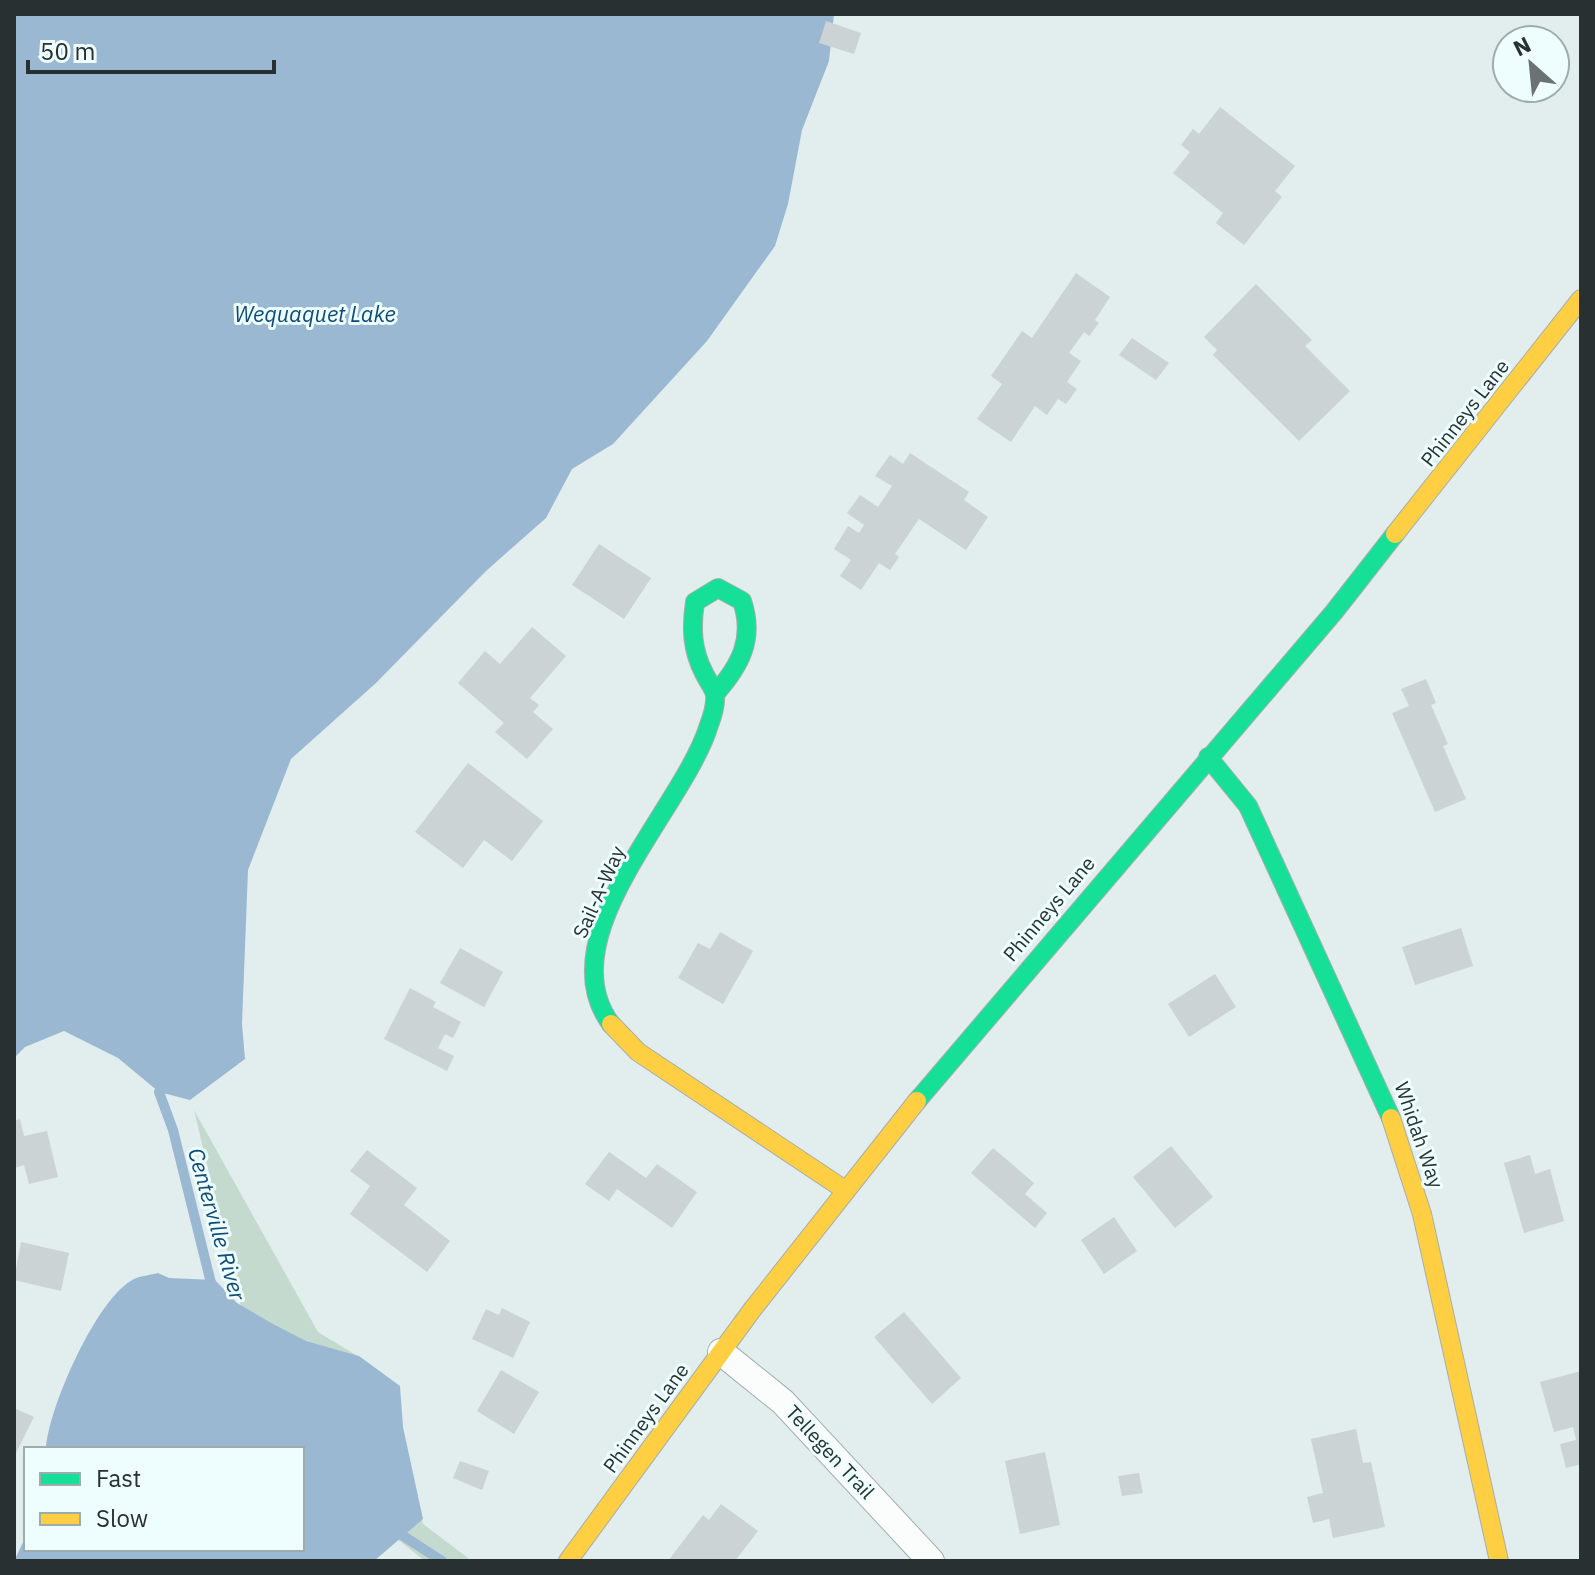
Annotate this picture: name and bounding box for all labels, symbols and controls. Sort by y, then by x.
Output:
scale bar [28,24,274,74]
north arrow [1491,24,1571,104]
text: N [1508,29,1535,62]
text: 50 m [40,35,95,67]
water label: Wequaquet Lake [234,299,396,328]
street label: Phinneys Lane [1414,353,1515,472]
street label: Sail-A-Way [566,841,631,942]
street label: Phinneys Lane [997,850,1101,967]
street label: Whidah Way [1389,1078,1450,1192]
water label: Centerville River [182,1144,253,1304]
street label: Phinneys Lane [597,1357,695,1478]
street label: Tellegen Trail [780,1399,881,1504]
legend [24,1447,304,1551]
text: Fast [96,1462,141,1494]
text: Slow [96,1502,148,1534]

